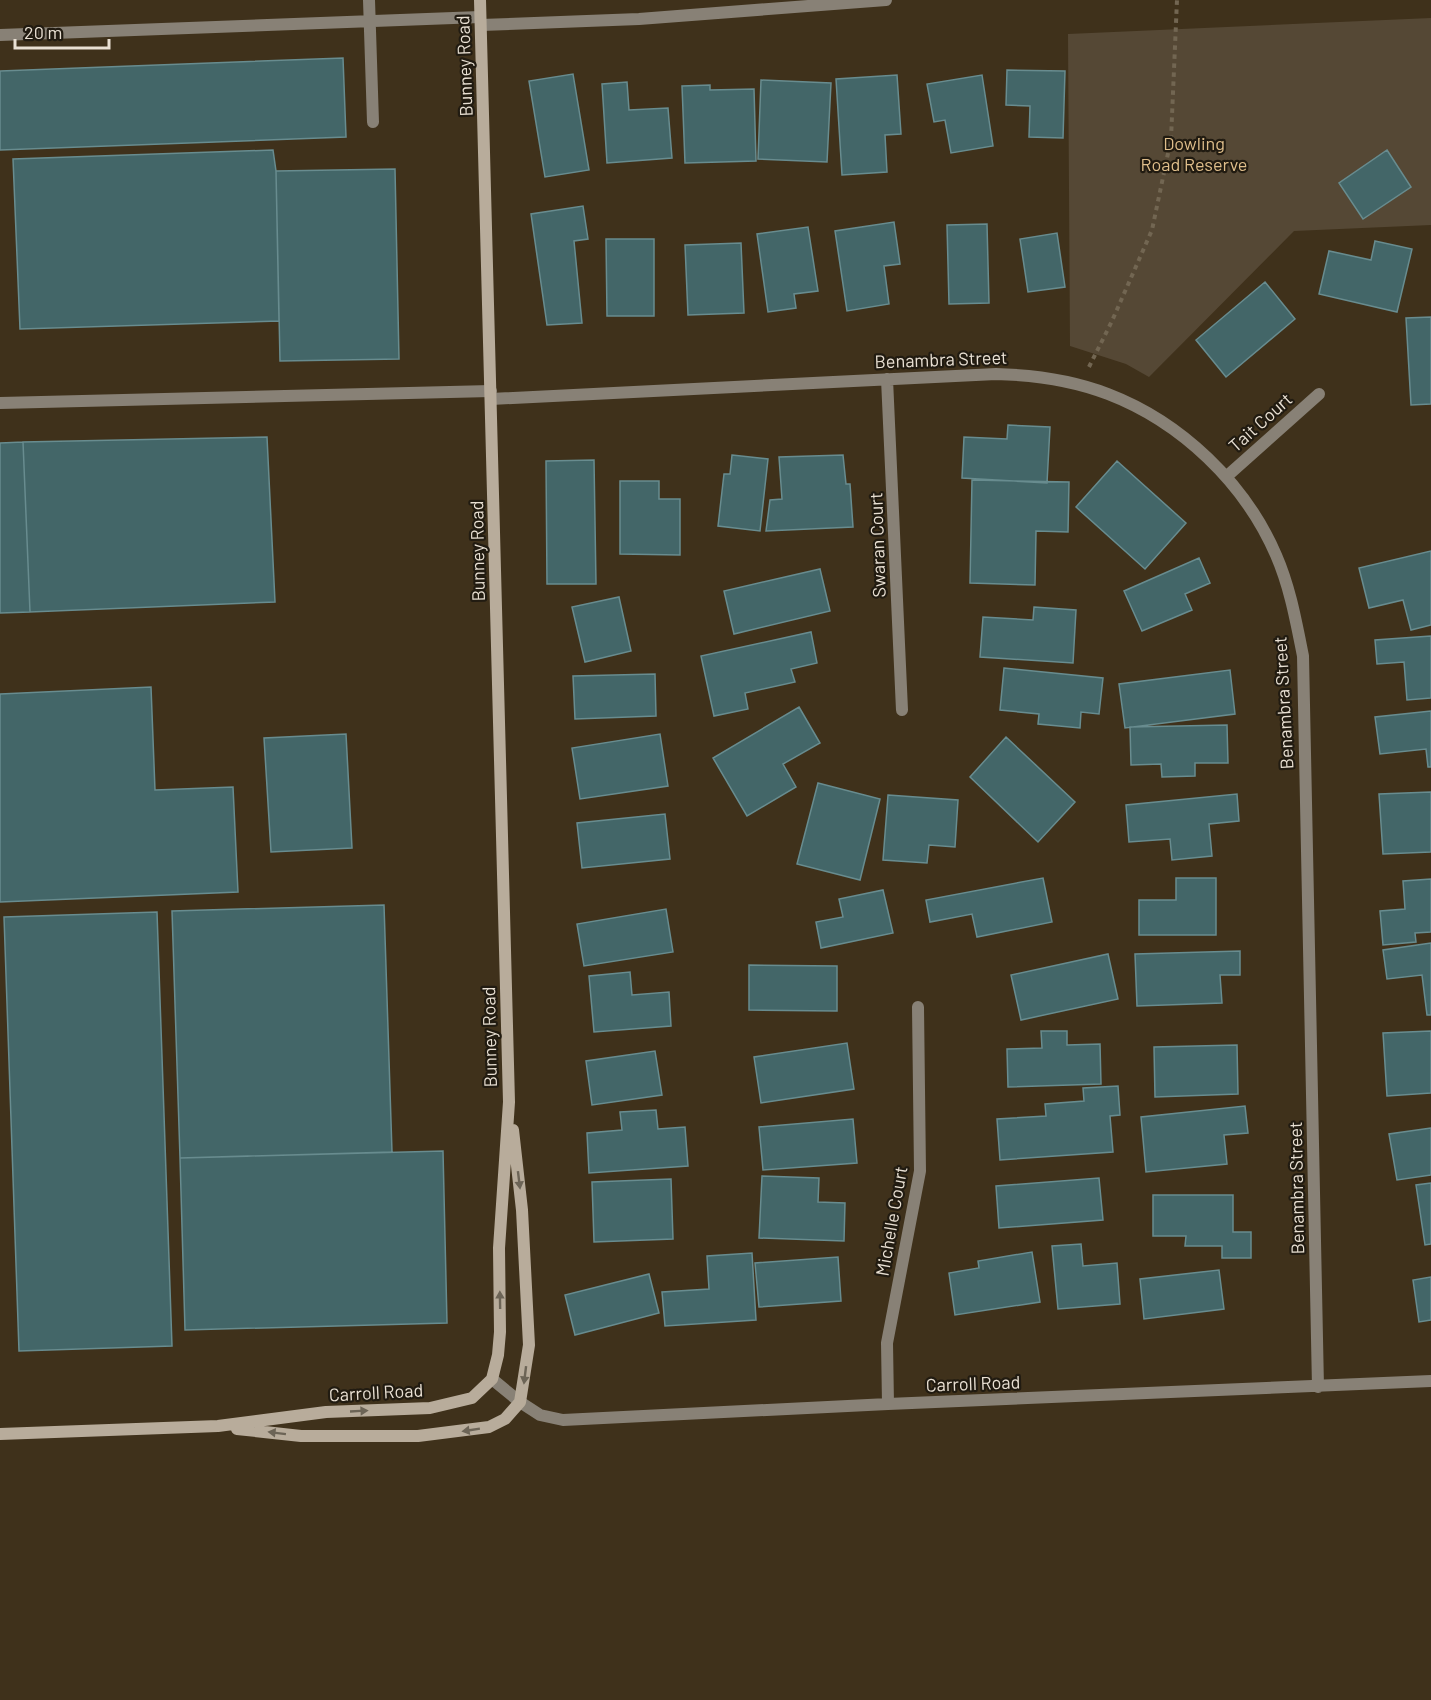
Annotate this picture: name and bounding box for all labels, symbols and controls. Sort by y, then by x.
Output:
scale bar [15,12,110,50]
street label: Bunney Road [451,15,477,117]
text: 20 m [24,21,62,43]
park label: Dowling Road Reserve [1141,132,1247,175]
street label: Benambra Street [874,346,1008,372]
street label: Tait Court [1224,388,1296,456]
street label: Swaran Court [864,492,890,598]
street label: Bunney Road [465,500,489,602]
street label: Benambra Street [1269,636,1297,770]
street label: Bunney Road [477,986,501,1088]
street label: Benambra Street [1284,1121,1308,1255]
street label: Michelle Court [871,1164,911,1278]
one-way arrow [514,1171,524,1190]
one-way arrow [495,1291,505,1310]
one-way arrow [521,1365,530,1384]
street label: Carroll Road [925,1370,1021,1396]
street label: Carroll Road [328,1379,424,1405]
one-way arrow [350,1406,369,1415]
one-way arrow [462,1425,481,1434]
one-way arrow [267,1429,286,1438]

